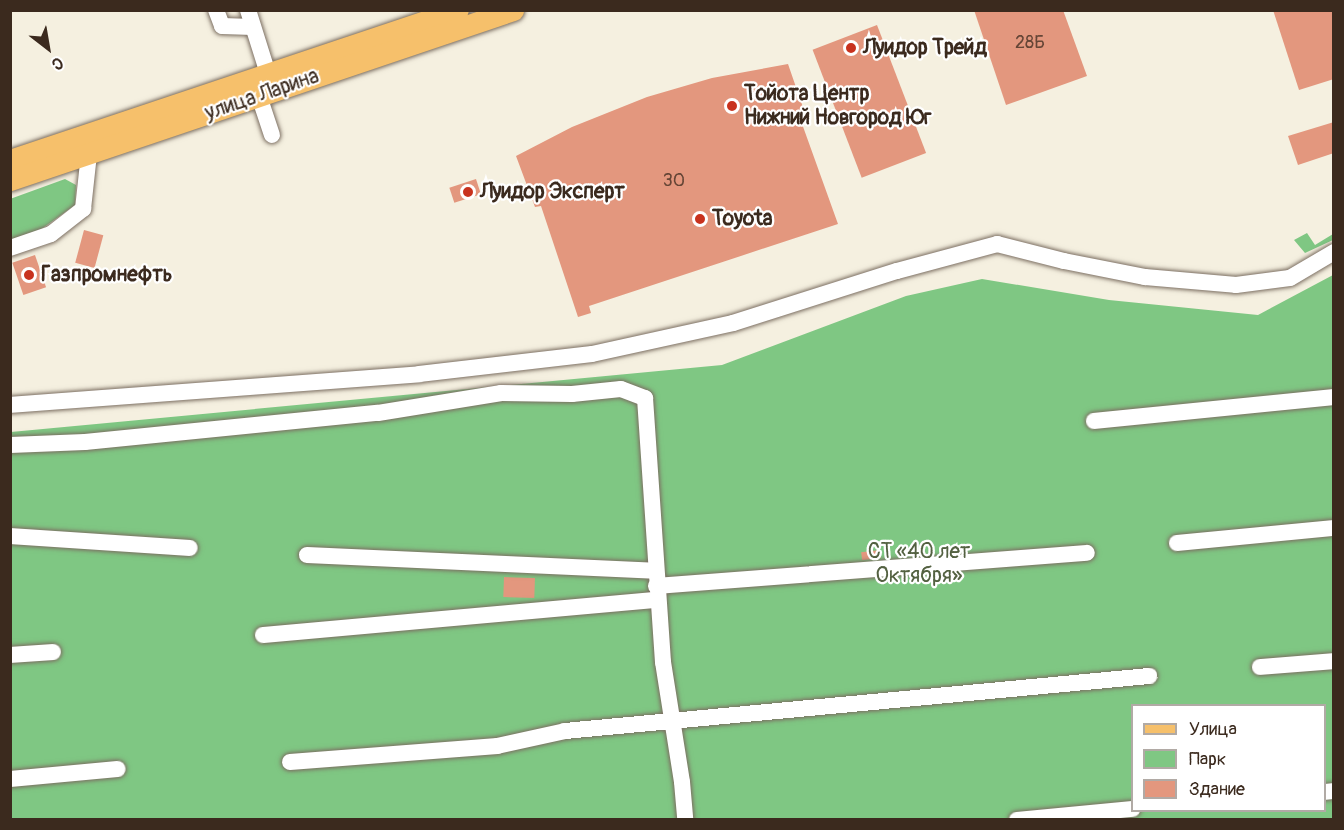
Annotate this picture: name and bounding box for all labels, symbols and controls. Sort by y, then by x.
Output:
north arrow [18,18,78,78]
house number: 28Б [1015,32,1045,54]
place label: Луидор Трейд [863,35,987,61]
marker: Луидор Трейд [844,41,858,55]
text: С [48,52,67,75]
street label: улица Ларина [202,64,322,126]
place label: Тойота Центр Нижний Новгород Юг [744,81,931,131]
marker: Тойота Центр Нижний Новгород Юг [725,99,739,113]
house number: 30 [663,170,685,192]
place label: Луидор Эксперт [480,179,625,205]
marker: Луидор Эксперт [461,185,475,199]
place label: Toyota [712,206,772,232]
marker: Toyota [693,212,707,226]
place label: Газпромнефть [41,262,173,288]
marker: Газпромнефть [22,268,36,282]
park label: СТ «40 лет Октября» [868,539,970,589]
legend [1131,704,1326,812]
text: Улица [1189,718,1237,741]
text: Парк [1189,748,1226,771]
text: Здание [1189,778,1245,801]

